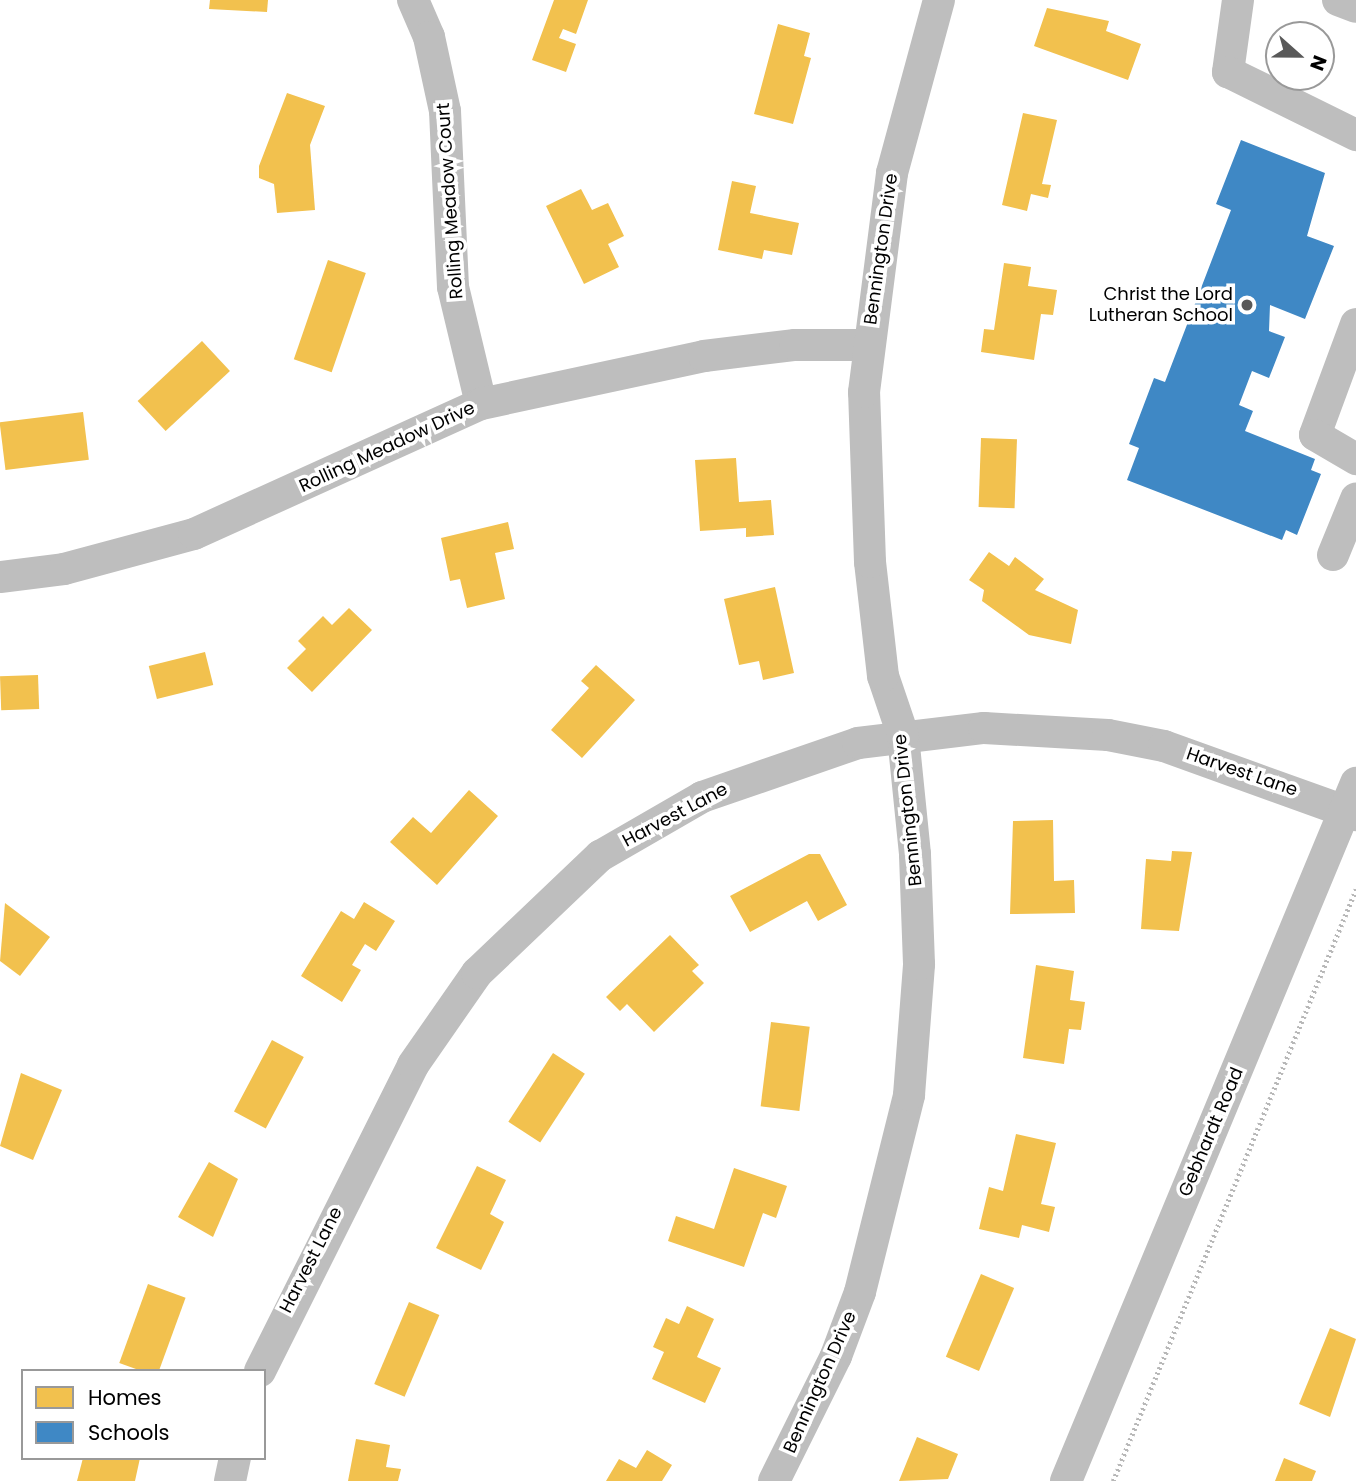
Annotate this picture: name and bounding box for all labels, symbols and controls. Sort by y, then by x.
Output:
north arrow [1265,21,1335,91]
text: N [1303,51,1333,74]
street label: Rolling Meadow Court [432,102,468,300]
street label: Bennington Drive [860,172,902,326]
place label: Christ the Lord Lutheran School [1089,284,1233,326]
marker: Christ the Lord Lutheran School [1239,297,1255,313]
street label: Rolling Meadow Drive [296,397,478,497]
street label: Bennington Drive [889,733,927,887]
street label: Harvest Lane [1184,743,1300,801]
street label: Harvest Lane [619,778,731,852]
street label: Gebhardt Road [1174,1064,1248,1200]
street label: Harvest Lane [275,1203,347,1317]
street label: Bennington Drive [779,1308,861,1456]
legend [21,1369,266,1460]
text: Homes [88,1383,162,1412]
text: Schools [88,1418,170,1447]

